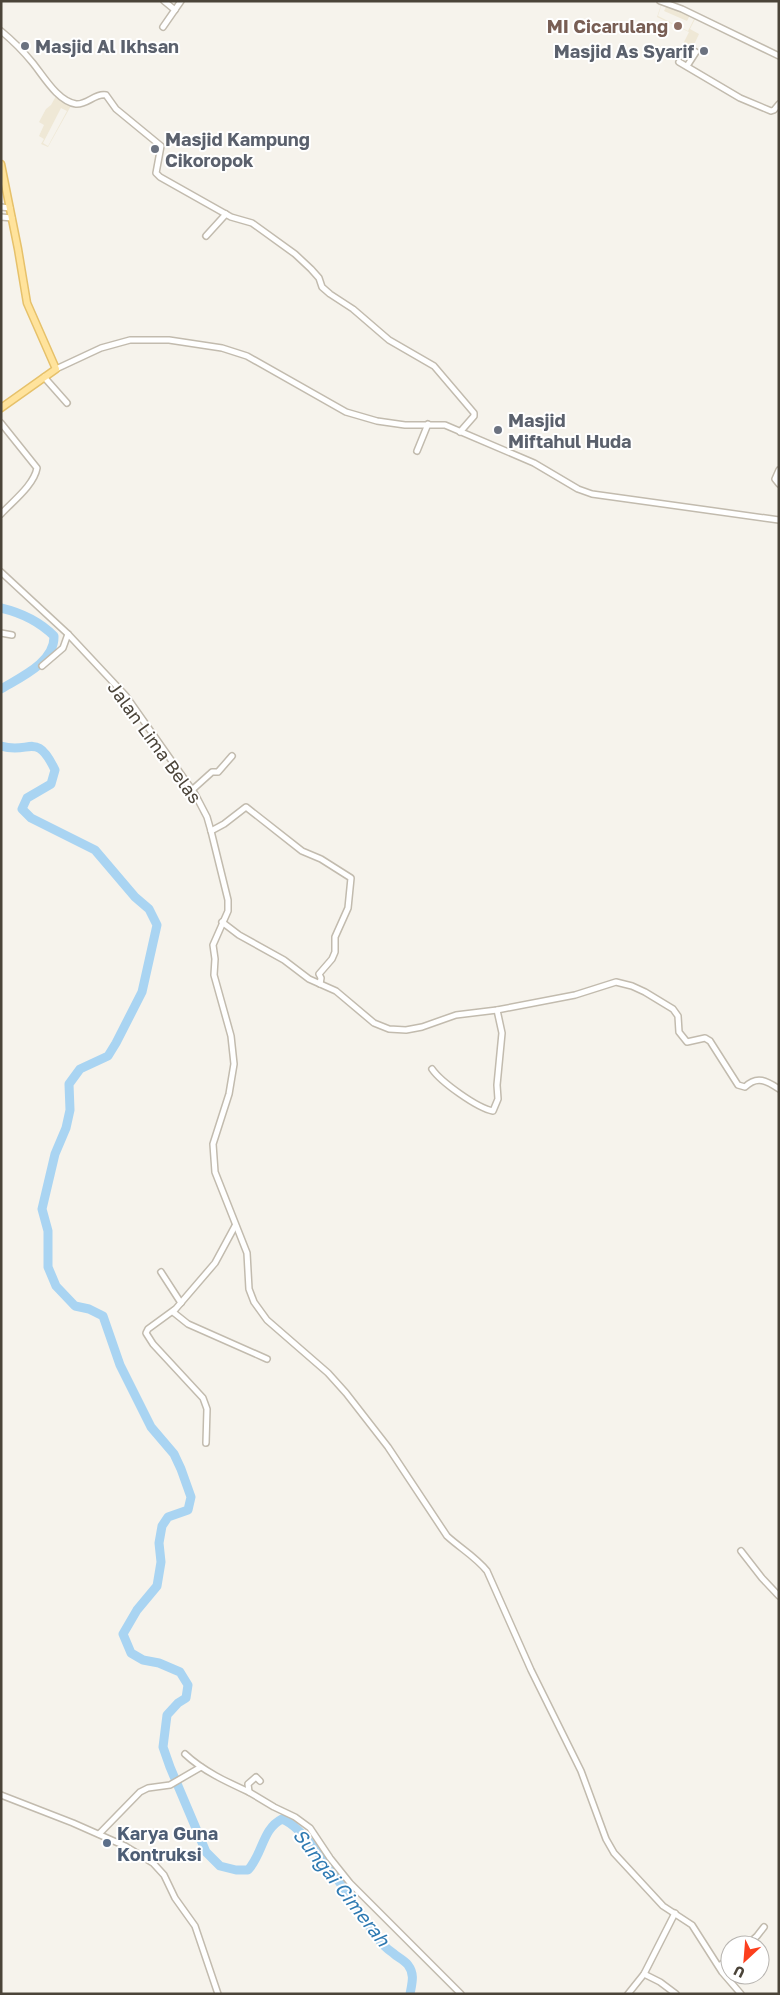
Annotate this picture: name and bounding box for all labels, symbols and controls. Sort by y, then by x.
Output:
place label: MI Cicarulang [547,15,668,37]
marker: MI Cicarulang [672,20,684,32]
place label: Masjid Al Ikhsan [35,35,179,57]
marker: Masjid Al Ikhsan [19,40,31,52]
place label: Masjid As Syarif [554,40,694,62]
marker: Masjid As Syarif [698,45,710,57]
place label: Masjid Kampung Cikoropok [165,128,310,171]
marker: Masjid Kampung Cikoropok [149,143,161,155]
place label: Masjid Miftahul Huda [508,409,632,452]
marker: Masjid Miftahul Huda [492,424,504,436]
street label: Jalan Lima Belas [103,677,207,807]
place label: Karya Guna Kontruksi [117,1822,218,1865]
water label: Sungai Cimerah [289,1824,396,1951]
marker: Karya Guna Kontruksi [101,1837,113,1849]
north arrow [720,1935,770,1985]
text: U [731,1962,747,1982]

